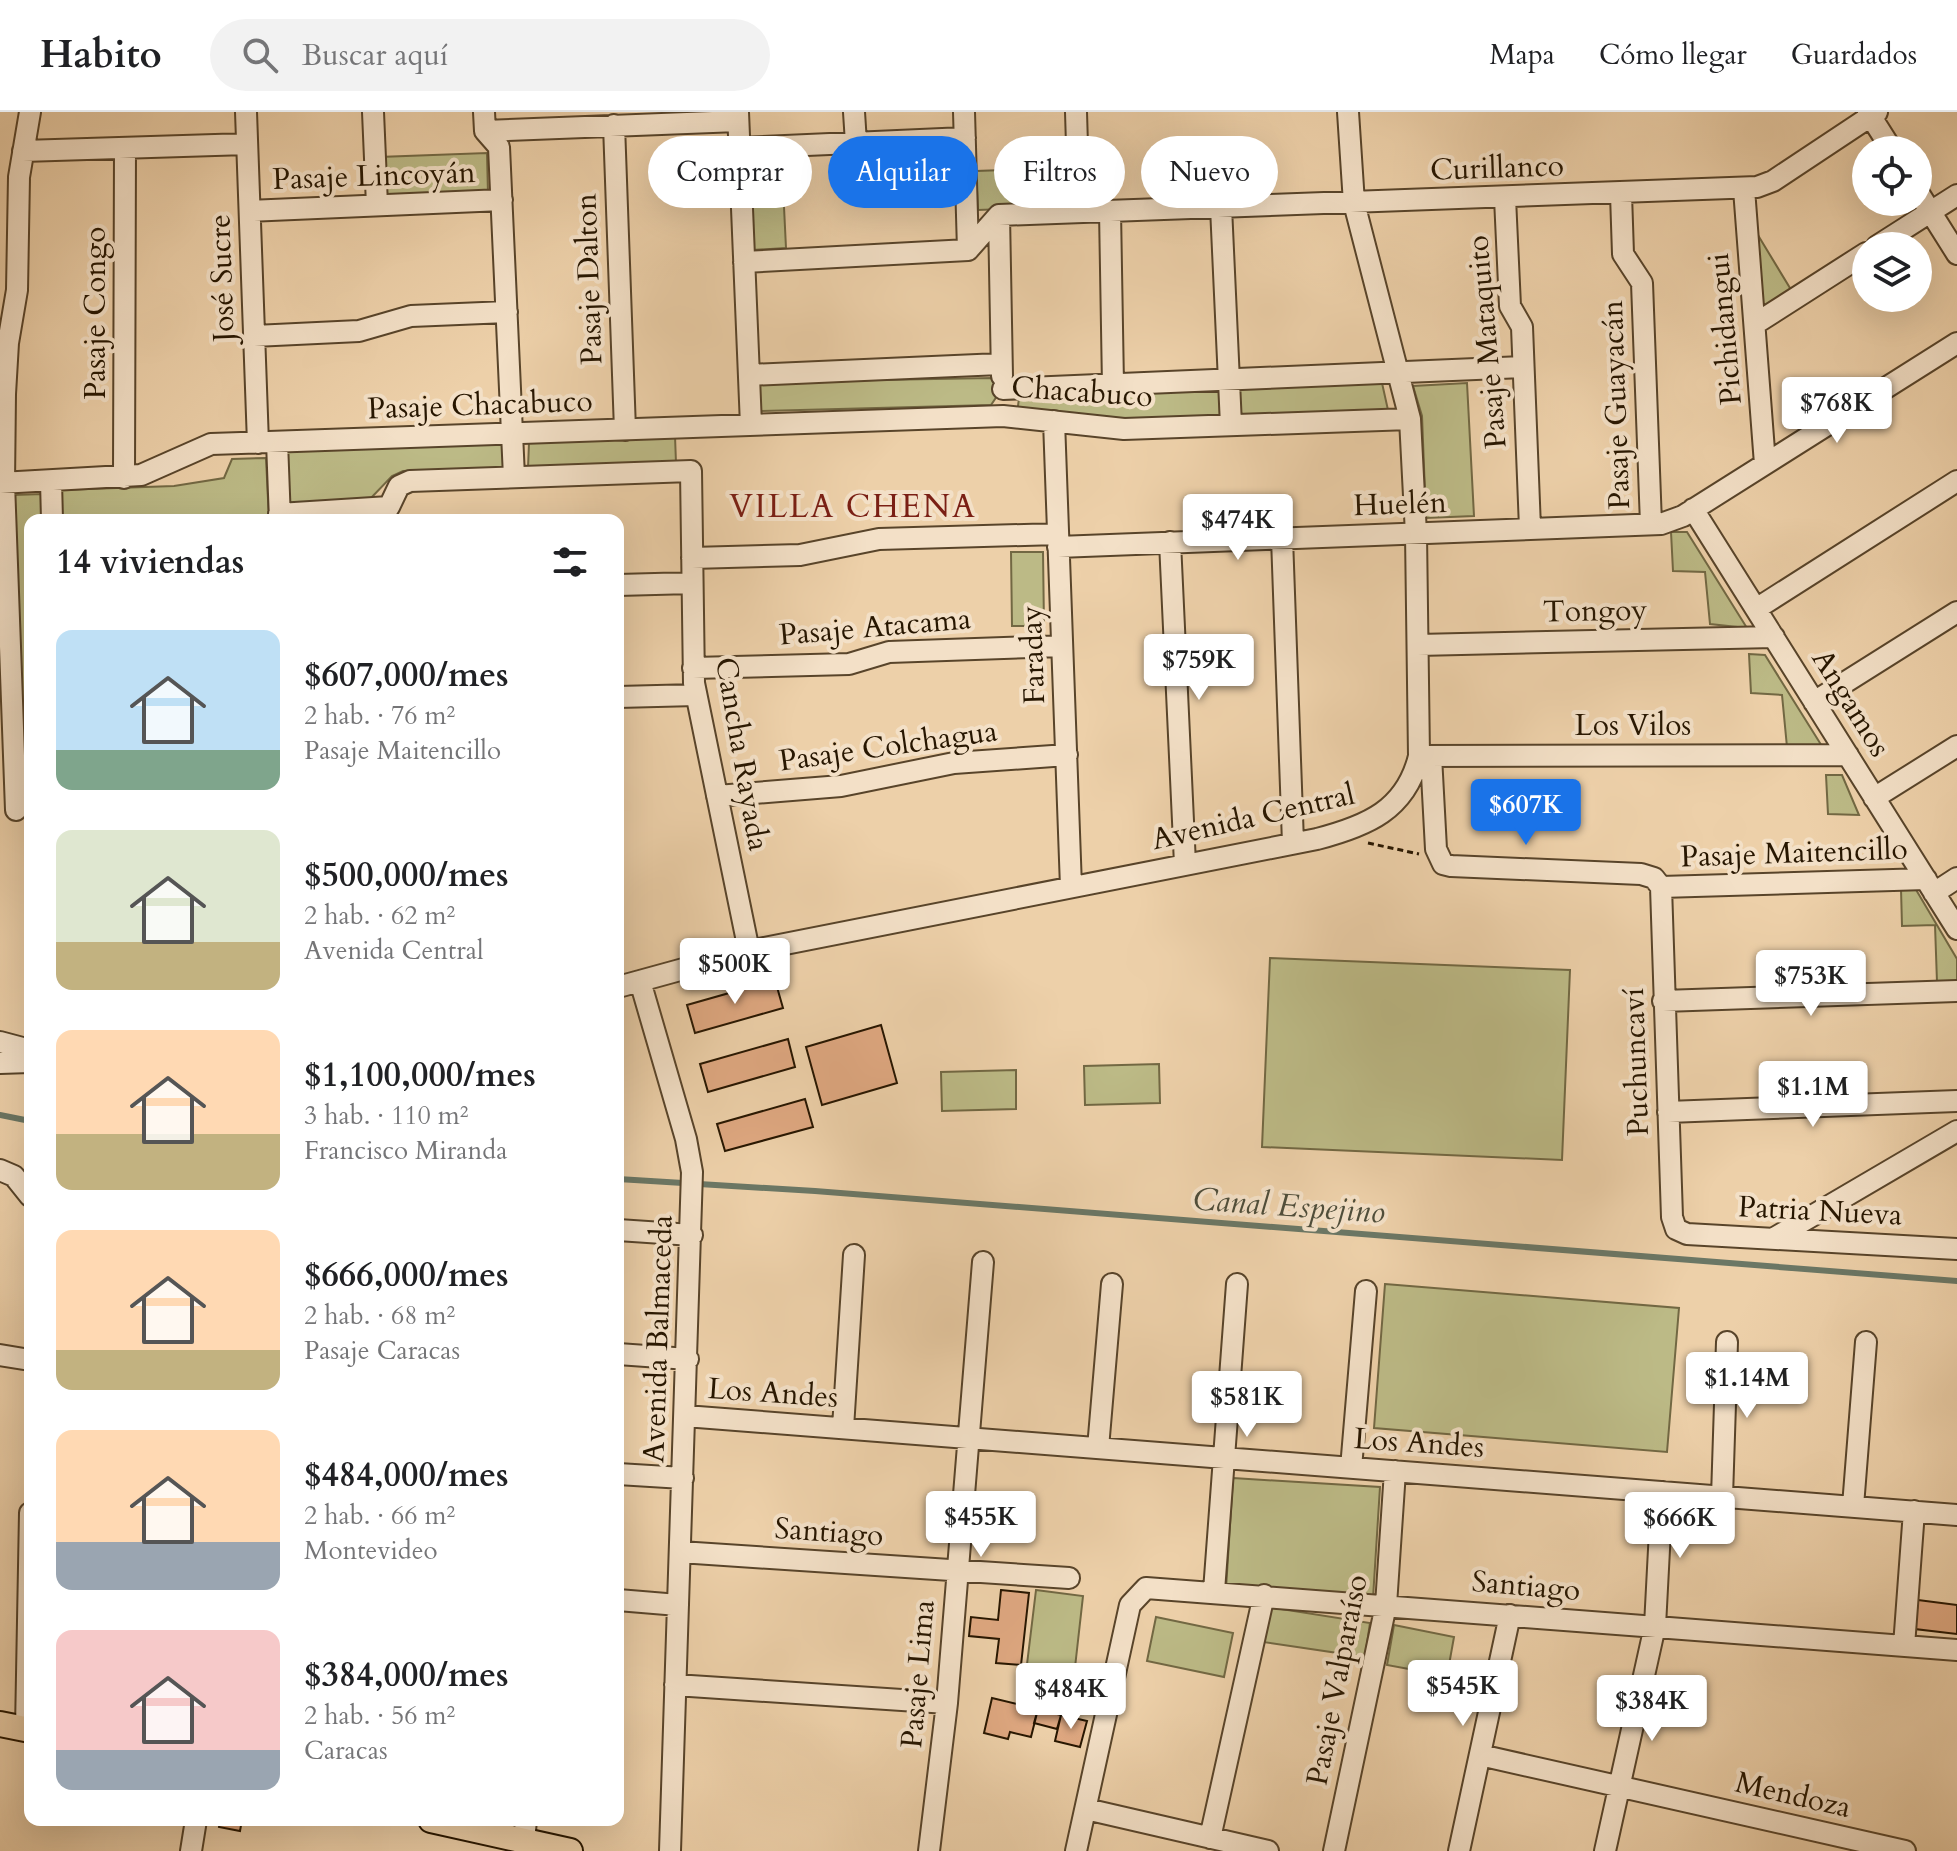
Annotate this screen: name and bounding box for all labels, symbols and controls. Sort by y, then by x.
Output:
search box [210,19,770,91]
text: Habito [40,29,162,81]
icon: search [238,33,282,77]
text: Buscar aquí [302,35,448,76]
text: Mapa [1489,36,1555,74]
text: Cómo llegar [1599,36,1747,74]
text: Guardados [1791,36,1917,74]
chip: Comprar [648,136,812,208]
chip: Alquilar [828,136,978,208]
chip: Filtros [994,136,1125,208]
chip: Nuevo [1141,136,1278,208]
map controls [1852,136,1932,312]
button: locate [1852,136,1932,216]
street label: Curillanco [1429,145,1565,191]
street label: Pasaje Lincoyán [272,152,476,200]
street label: Pasaje Dalton [566,193,612,365]
street label: José Sucre [199,213,245,347]
street label: Pasaje Congo [75,226,116,400]
button: layers [1852,232,1932,312]
street label: Pasaje Mataquito [1457,234,1517,450]
street label: Pichidangui [1698,251,1752,407]
street label: Pasaje Guayacán [1592,300,1640,510]
street label: Chacabuco [1010,367,1154,417]
pin: $768K [1781,377,1893,445]
street label: Pasaje Chacabuco [367,381,593,429]
text: $768K [1800,385,1874,420]
street label: Huelén [1353,482,1447,526]
district label: VILLA CHENA [729,485,977,529]
pin: $474K [1182,494,1294,562]
text: $474K [1201,502,1275,537]
text: 14 viviendas [56,539,244,585]
icon: filters [548,540,592,584]
street label: Tongoy [1543,590,1648,632]
street label: Pasaje Atacama [777,598,973,656]
street label: Faraday [1011,605,1055,705]
pin: $759K [1143,634,1255,702]
street label: Angamos [1802,641,1900,765]
text: $759K [1162,642,1236,677]
text: $607,000/mes [304,652,509,698]
street label: Cancha Rayada [705,654,779,854]
icon: home [120,662,216,758]
text: 2 hab. · 76 m² [304,698,455,733]
street label: Los Vilos [1575,705,1691,746]
street label: Pasaje Colchagua [776,710,1000,782]
text: Pasaje Maitencillo [304,733,501,768]
street label: Avenida Central [1147,774,1359,860]
pin: $607K [1470,779,1582,847]
text: $607K [1489,787,1563,822]
street label: Pasaje Maitencillo [1680,829,1908,877]
text: $500,000/mes [304,852,509,898]
icon: home [120,862,216,958]
text: 2 hab. · 62 m² [304,898,455,933]
text: Avenida Central [304,933,484,968]
pin: $500K [679,938,791,1006]
text: $500K [698,946,772,981]
pin: $753K [1755,950,1867,1018]
text: $753K [1774,958,1848,993]
street label: Puchuncaví [1613,987,1659,1137]
text: $1,100,000/mes [304,1052,536,1098]
pin: $1.1M [1757,1061,1869,1129]
icon: home [120,1062,216,1158]
text: $1.1M [1777,1069,1849,1104]
text: 3 hab. · 110 m² [304,1098,469,1133]
text: Francisco Miranda [304,1133,507,1168]
water label: Canal Espejino [1191,1177,1387,1235]
street label: Patria Nueva [1737,1186,1903,1236]
street label: Avenida Balmaceda [633,1214,683,1464]
text: $666,000/mes [304,1252,509,1298]
icon: home [120,1262,216,1358]
text: 2 hab. · 68 m² [304,1298,455,1333]
text: Pasaje Caracas [304,1333,460,1368]
pin: $1.14M [1682,1352,1812,1420]
text: $1.14M [1704,1360,1790,1395]
street label: Los Andes [706,1368,840,1418]
pin: $581K [1191,1371,1303,1439]
text: $581K [1210,1379,1284,1414]
street label: Los Andes [1352,1418,1486,1468]
text: $484,000/mes [304,1452,509,1498]
icon: home [120,1462,216,1558]
pin: $455K [925,1491,1037,1559]
pin: $666K [1624,1492,1736,1560]
text: 2 hab. · 66 m² [304,1498,455,1533]
text: $455K [944,1499,1018,1534]
text: $666K [1643,1500,1717,1535]
street label: Santiago [773,1508,885,1556]
text: Montevideo [304,1533,438,1568]
street label: Santiago [1470,1561,1582,1611]
street label: Pasaje Valparaíso [1296,1571,1378,1789]
street label: Pasaje Lima [891,1598,945,1750]
text: $384,000/mes [304,1652,509,1698]
pin: $545K [1407,1660,1519,1728]
icon: home [120,1662,216,1758]
pin: $484K [1015,1663,1127,1731]
text: $545K [1426,1668,1500,1703]
text: $484K [1034,1671,1108,1706]
pin: $384K [1596,1675,1708,1743]
text: $384K [1615,1683,1689,1718]
text: 2 hab. · 56 m² [304,1698,455,1733]
text: Caracas [304,1733,388,1768]
street label: Mendoza [1731,1762,1855,1828]

